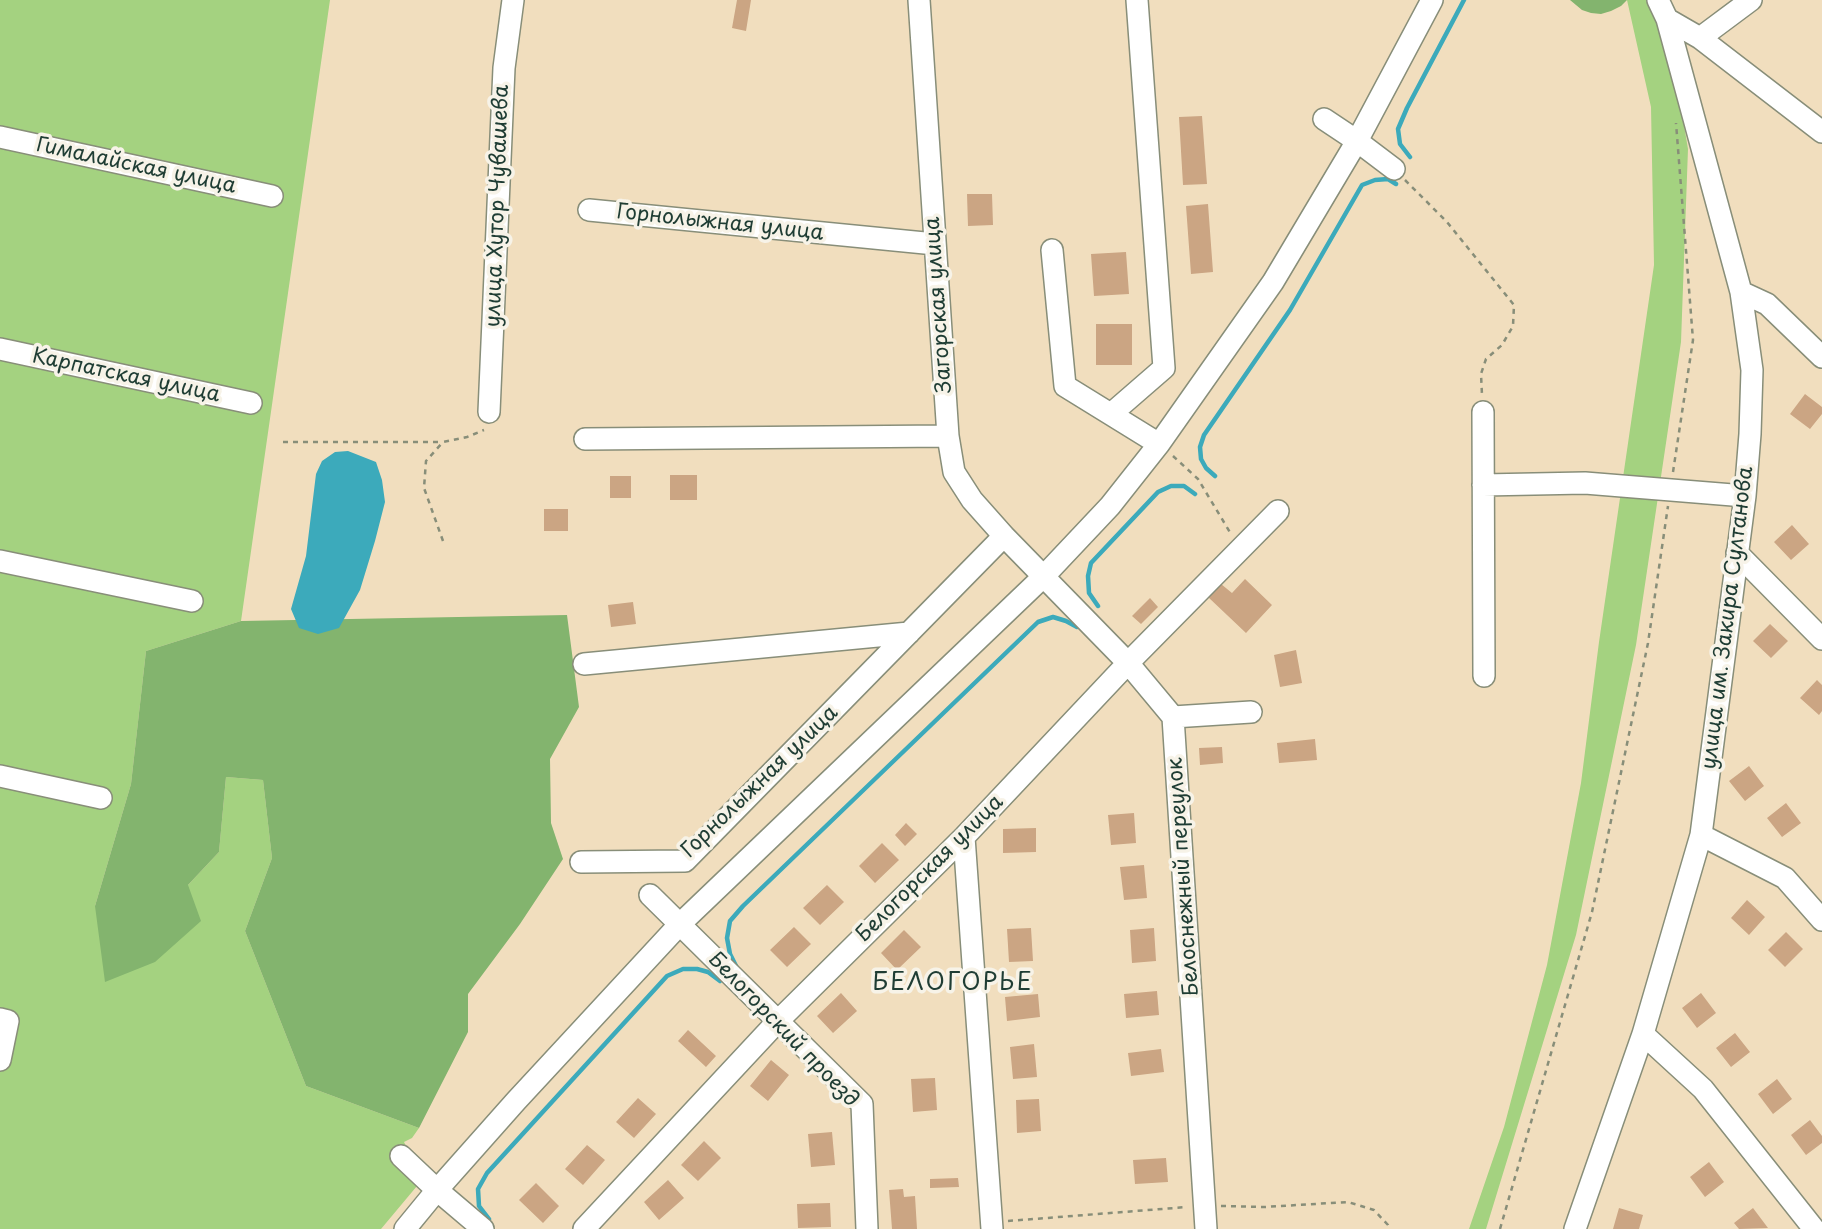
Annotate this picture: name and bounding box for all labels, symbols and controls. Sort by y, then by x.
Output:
street label: улица Хутор Чувашева [481,84,515,328]
street label: Гималайская улица [34,133,238,199]
street label: Горнолыжная улица [615,200,825,246]
street label: Загорская улица [920,216,958,394]
street label: Карпатская улица [30,344,222,408]
street label: улица им. Закира Султанова [1697,465,1759,771]
street label: Горнолыжная улица [676,701,844,863]
street label: Белоснежный переулок [1163,757,1205,997]
street label: Белогорская улица [851,790,1009,948]
street label: Белогорский проезд [702,947,864,1113]
district label: БЕЛОГОРЬЕ [874,969,1032,997]

